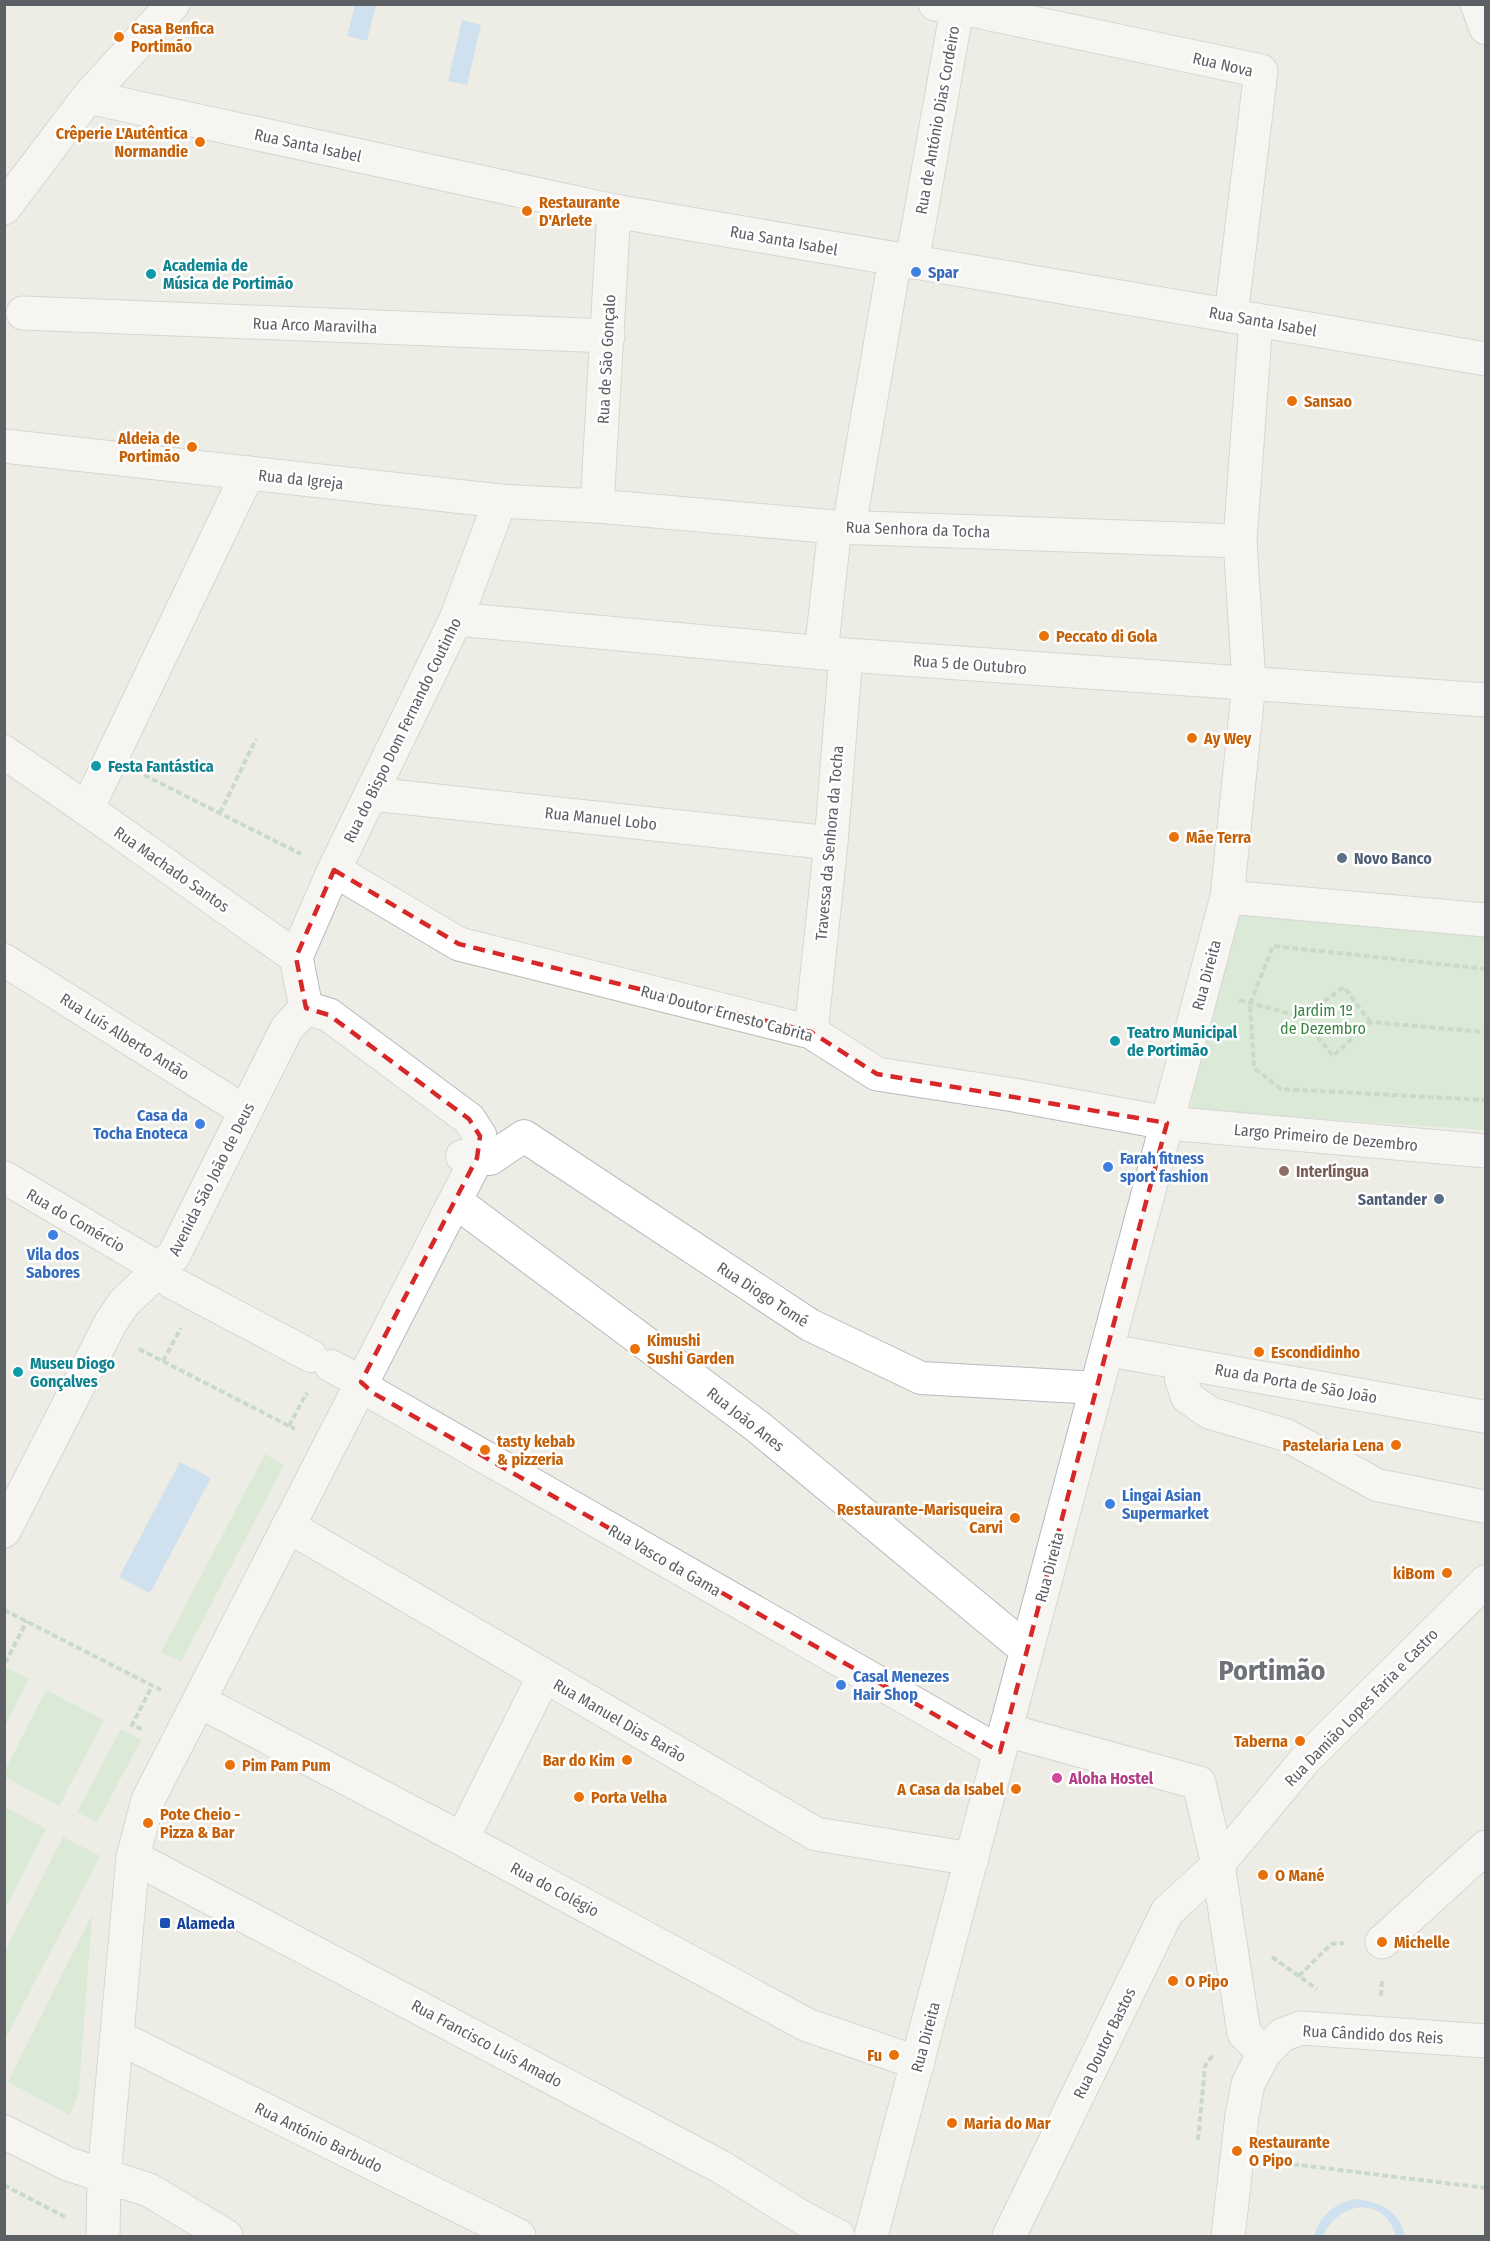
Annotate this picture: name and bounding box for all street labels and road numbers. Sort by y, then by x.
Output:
street label: Rua de António Dias Cordeiro [912,24,963,216]
street label: Rua Nova [1191,48,1255,81]
street label: Rua Santa Isabel [253,125,363,166]
street label: Rua Santa Isabel [729,222,839,259]
street label: Rua de São Gonçalo [594,294,619,424]
street label: Rua Santa Isabel [1208,303,1318,340]
street label: Rua Arco Maravilha [252,314,378,337]
street label: Rua da Igreja [257,466,345,493]
street label: Rua Senhora da Tocha [845,517,991,542]
street label: Rua do Bispo Dom Fernando Coutinho [340,615,465,846]
street label: Rua 5 de Outubro [912,651,1028,678]
street label: Travessa da Senhora da Tocha [812,745,848,941]
street label: Rua Manuel Lobo [544,803,658,834]
street label: Rua Machado Santos [110,823,233,916]
street label: Rua Direita [1188,938,1225,1012]
street label: Rua Doutor Ernesto Cabrita [639,981,815,1046]
street label: Rua Luís Alberto Antão [57,989,193,1084]
street label: Avenida São João de Deus [165,1099,258,1259]
street label: Largo Primeiro de Dezembro [1233,1120,1419,1155]
street label: Rua do Comércio [23,1185,128,1256]
street label: Rua Diogo Tomé [714,1258,812,1331]
street label: Rua da Porta de São João [1213,1360,1379,1407]
street label: Rua João Anes [703,1383,788,1456]
street label: Rua Vasco da Gama [605,1521,725,1600]
street label: Rua Direita [1031,1530,1068,1604]
street label: Rua Damião Lopes Faria e Castro [1281,1624,1442,1790]
street label: Rua Manuel Dias Barão [550,1675,690,1766]
street label: Rua do Colégio [507,1858,602,1921]
street label: Rua Doutor Bastos [1069,1984,1140,2102]
street label: Rua Francisco Luís Amado [408,1996,566,2091]
street label: Rua Direita [907,2000,944,2074]
street label: Rua Cândido dos Reis [1302,2021,1444,2048]
street label: Rua António Barbudo [252,2098,386,2177]

